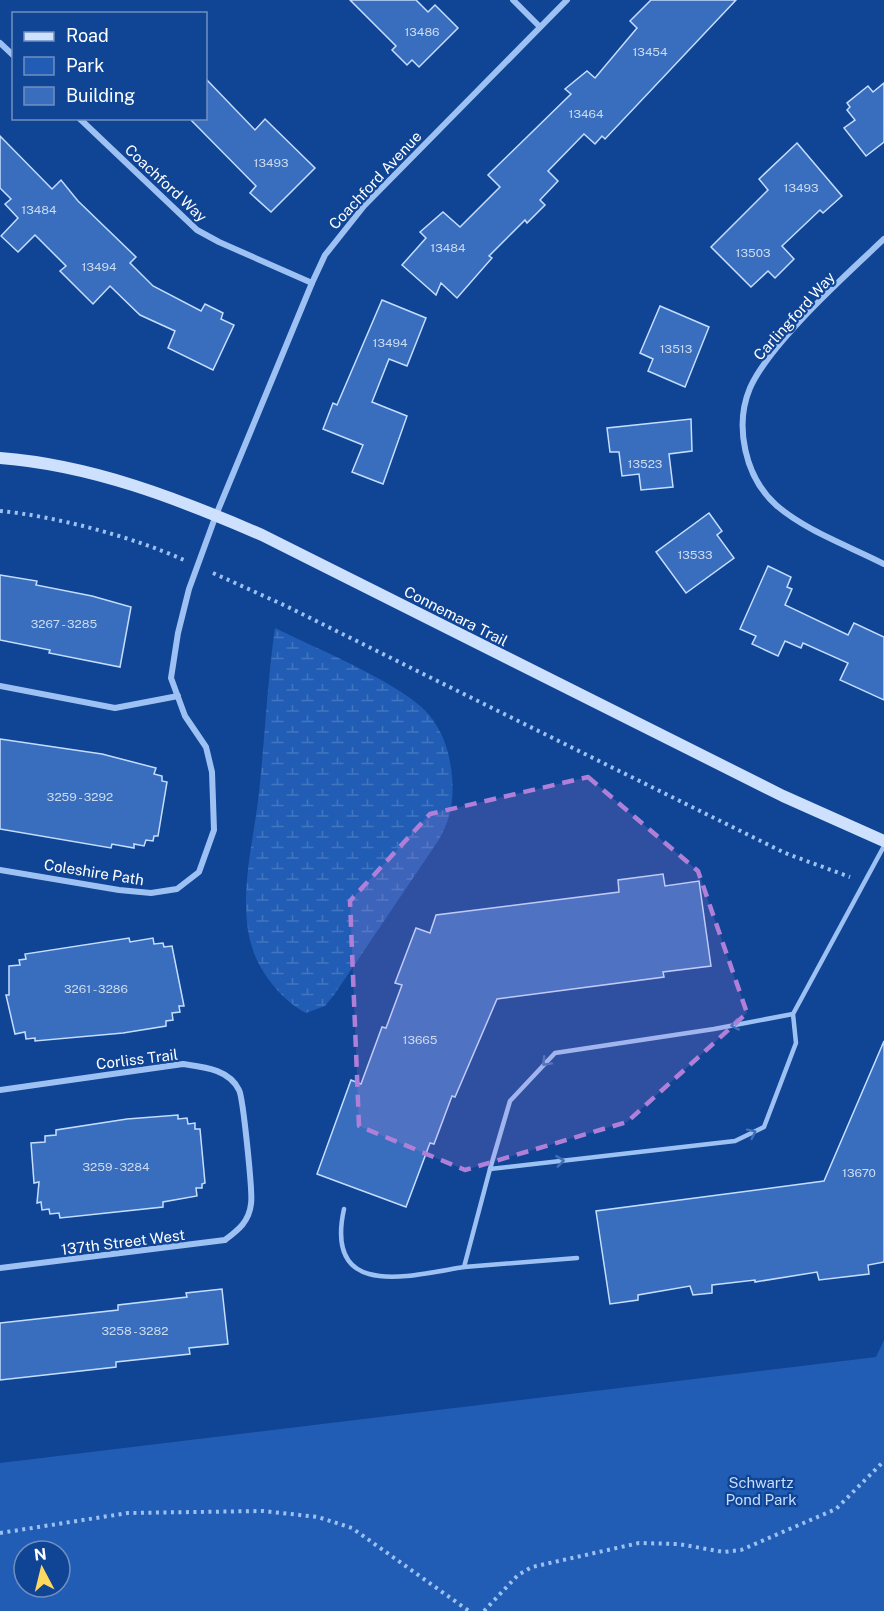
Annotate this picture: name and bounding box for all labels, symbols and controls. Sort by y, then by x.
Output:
legend [12,12,207,120]
text: Road [66,25,109,46]
house number: 13486 [404,25,440,39]
house number: 13454 [632,45,668,59]
text: Park [66,55,104,76]
text: Building [66,85,135,106]
house number: 13464 [569,107,604,121]
street label: Coachford Avenue [325,128,425,232]
street label: Coachford Way [122,141,210,225]
house number: 13493 [254,156,288,170]
house number: 13493 [784,181,818,195]
house number: 13484 [21,203,57,217]
house number: 13484 [430,241,466,255]
house number: 13503 [736,246,770,260]
house number: 13494 [82,260,117,274]
street label: Carlingford Way [750,268,838,364]
house number: 13494 [373,336,408,350]
house number: 13513 [660,342,692,356]
house number: 13523 [628,457,662,471]
house number: 13533 [677,548,713,562]
street label: Connemara Trail [401,583,511,649]
house number: 3267 - 3285 [31,617,98,631]
house number: 3259 - 3292 [47,790,113,804]
street label: Coleshire Path [43,856,145,888]
house number: 3261 - 3286 [64,982,128,996]
one-way arrow [731,1018,741,1031]
house number: 13665 [403,1033,438,1047]
street label: Corliss Trail [95,1046,179,1072]
one-way arrow [543,1055,554,1066]
one-way arrow [745,1128,756,1140]
one-way arrow [555,1156,564,1168]
house number: 3259 - 3284 [83,1160,150,1174]
house number: 13670 [842,1166,876,1180]
street label: 137th Street West [60,1226,186,1258]
house number: 3258 - 3282 [102,1324,168,1338]
park label: Schwartz Pond Park [725,1474,797,1508]
north arrow [12,1539,72,1599]
text: N [33,1544,48,1565]

